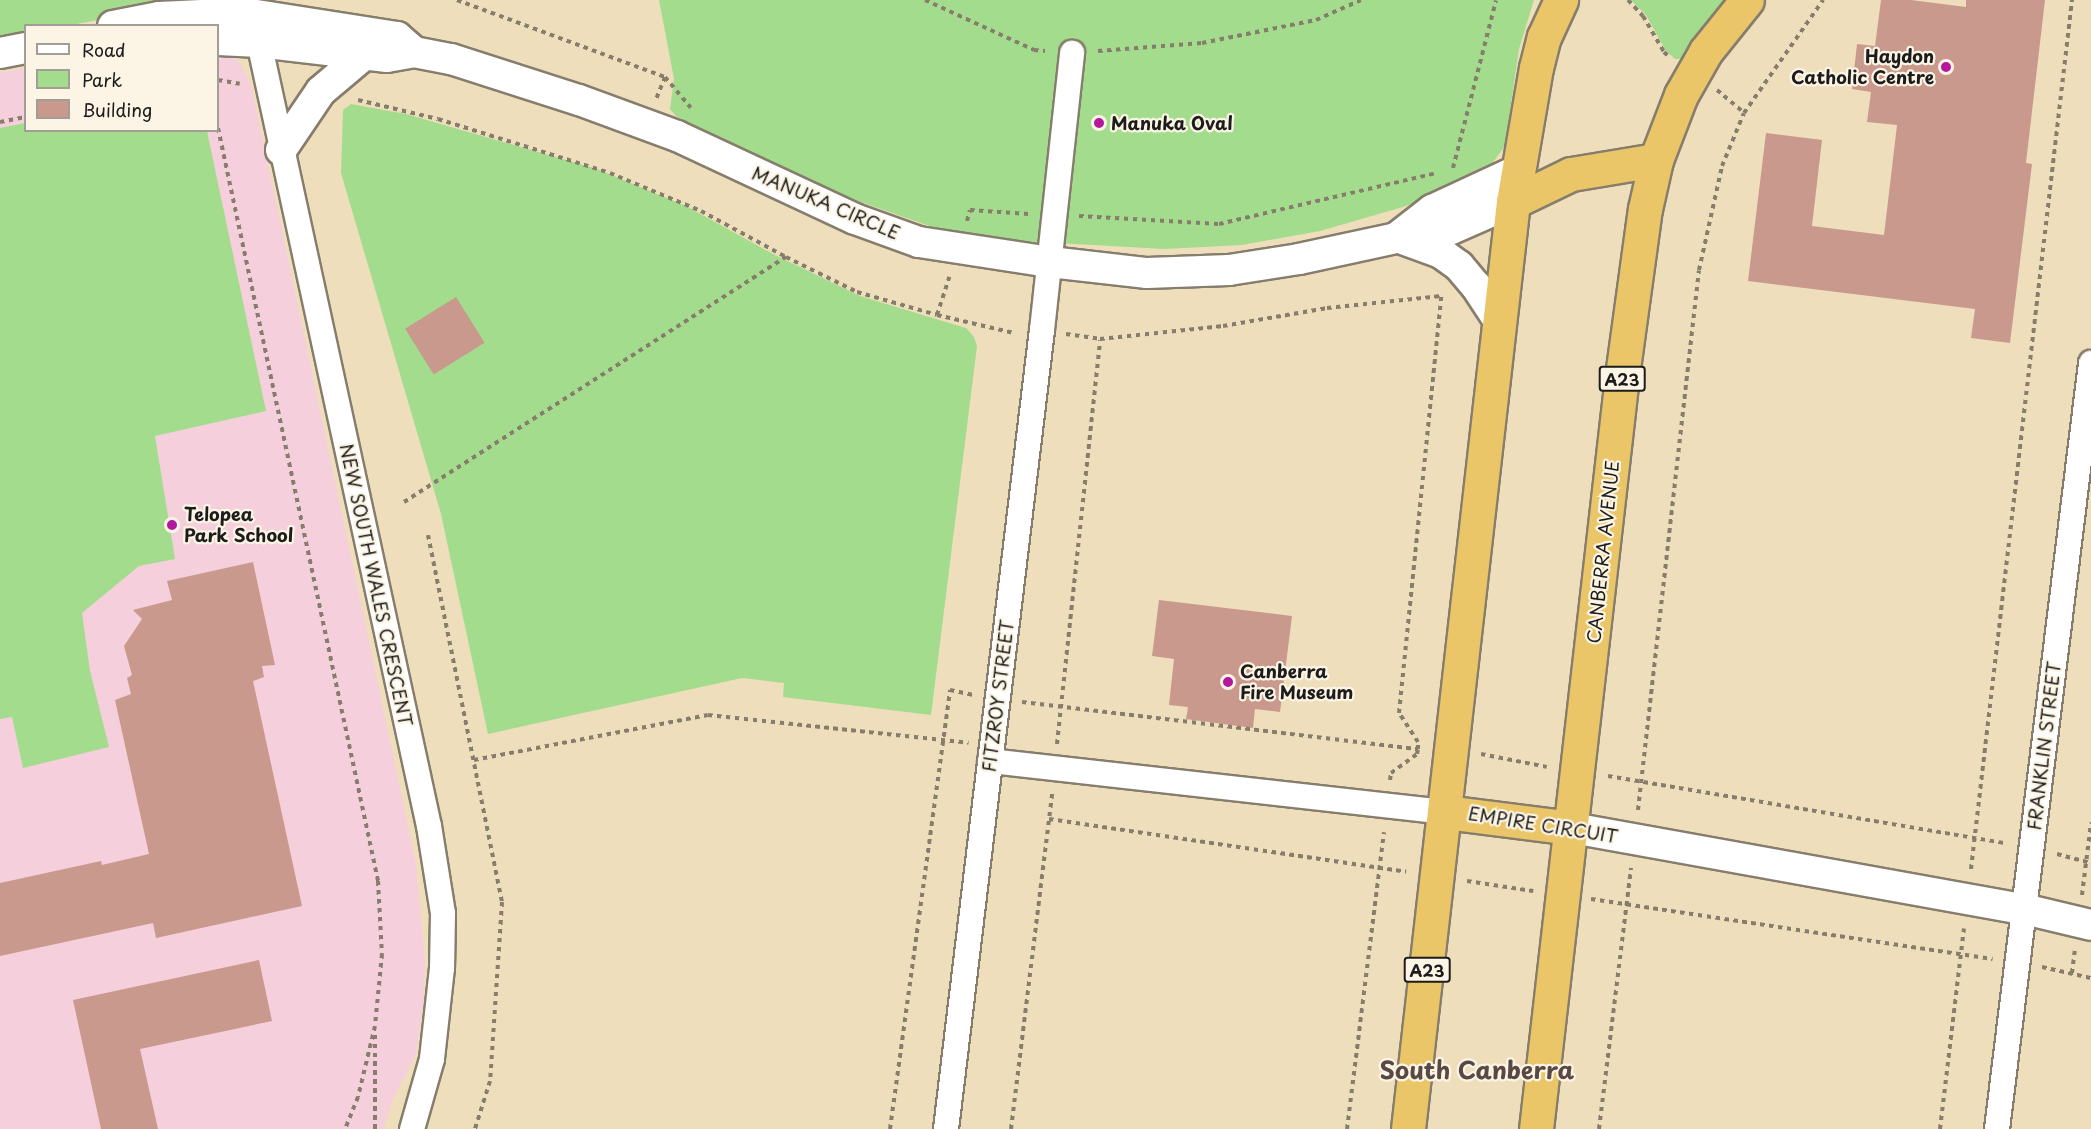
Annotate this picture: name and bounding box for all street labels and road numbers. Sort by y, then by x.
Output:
street label: MANUKA CIRCLE [749,162,903,244]
road number: A23 [1598,366,1646,392]
street label: NEW SOUTH WALES CRESCENT [335,441,417,729]
street label: CANBERRA AVENUE [1583,459,1623,645]
street label: FITZROY STREET [978,618,1018,774]
street label: FRANKLIN STREET [2023,660,2065,832]
street label: EMPIRE CIRCUIT [1467,803,1619,847]
road number: A23 [1403,957,1451,983]

